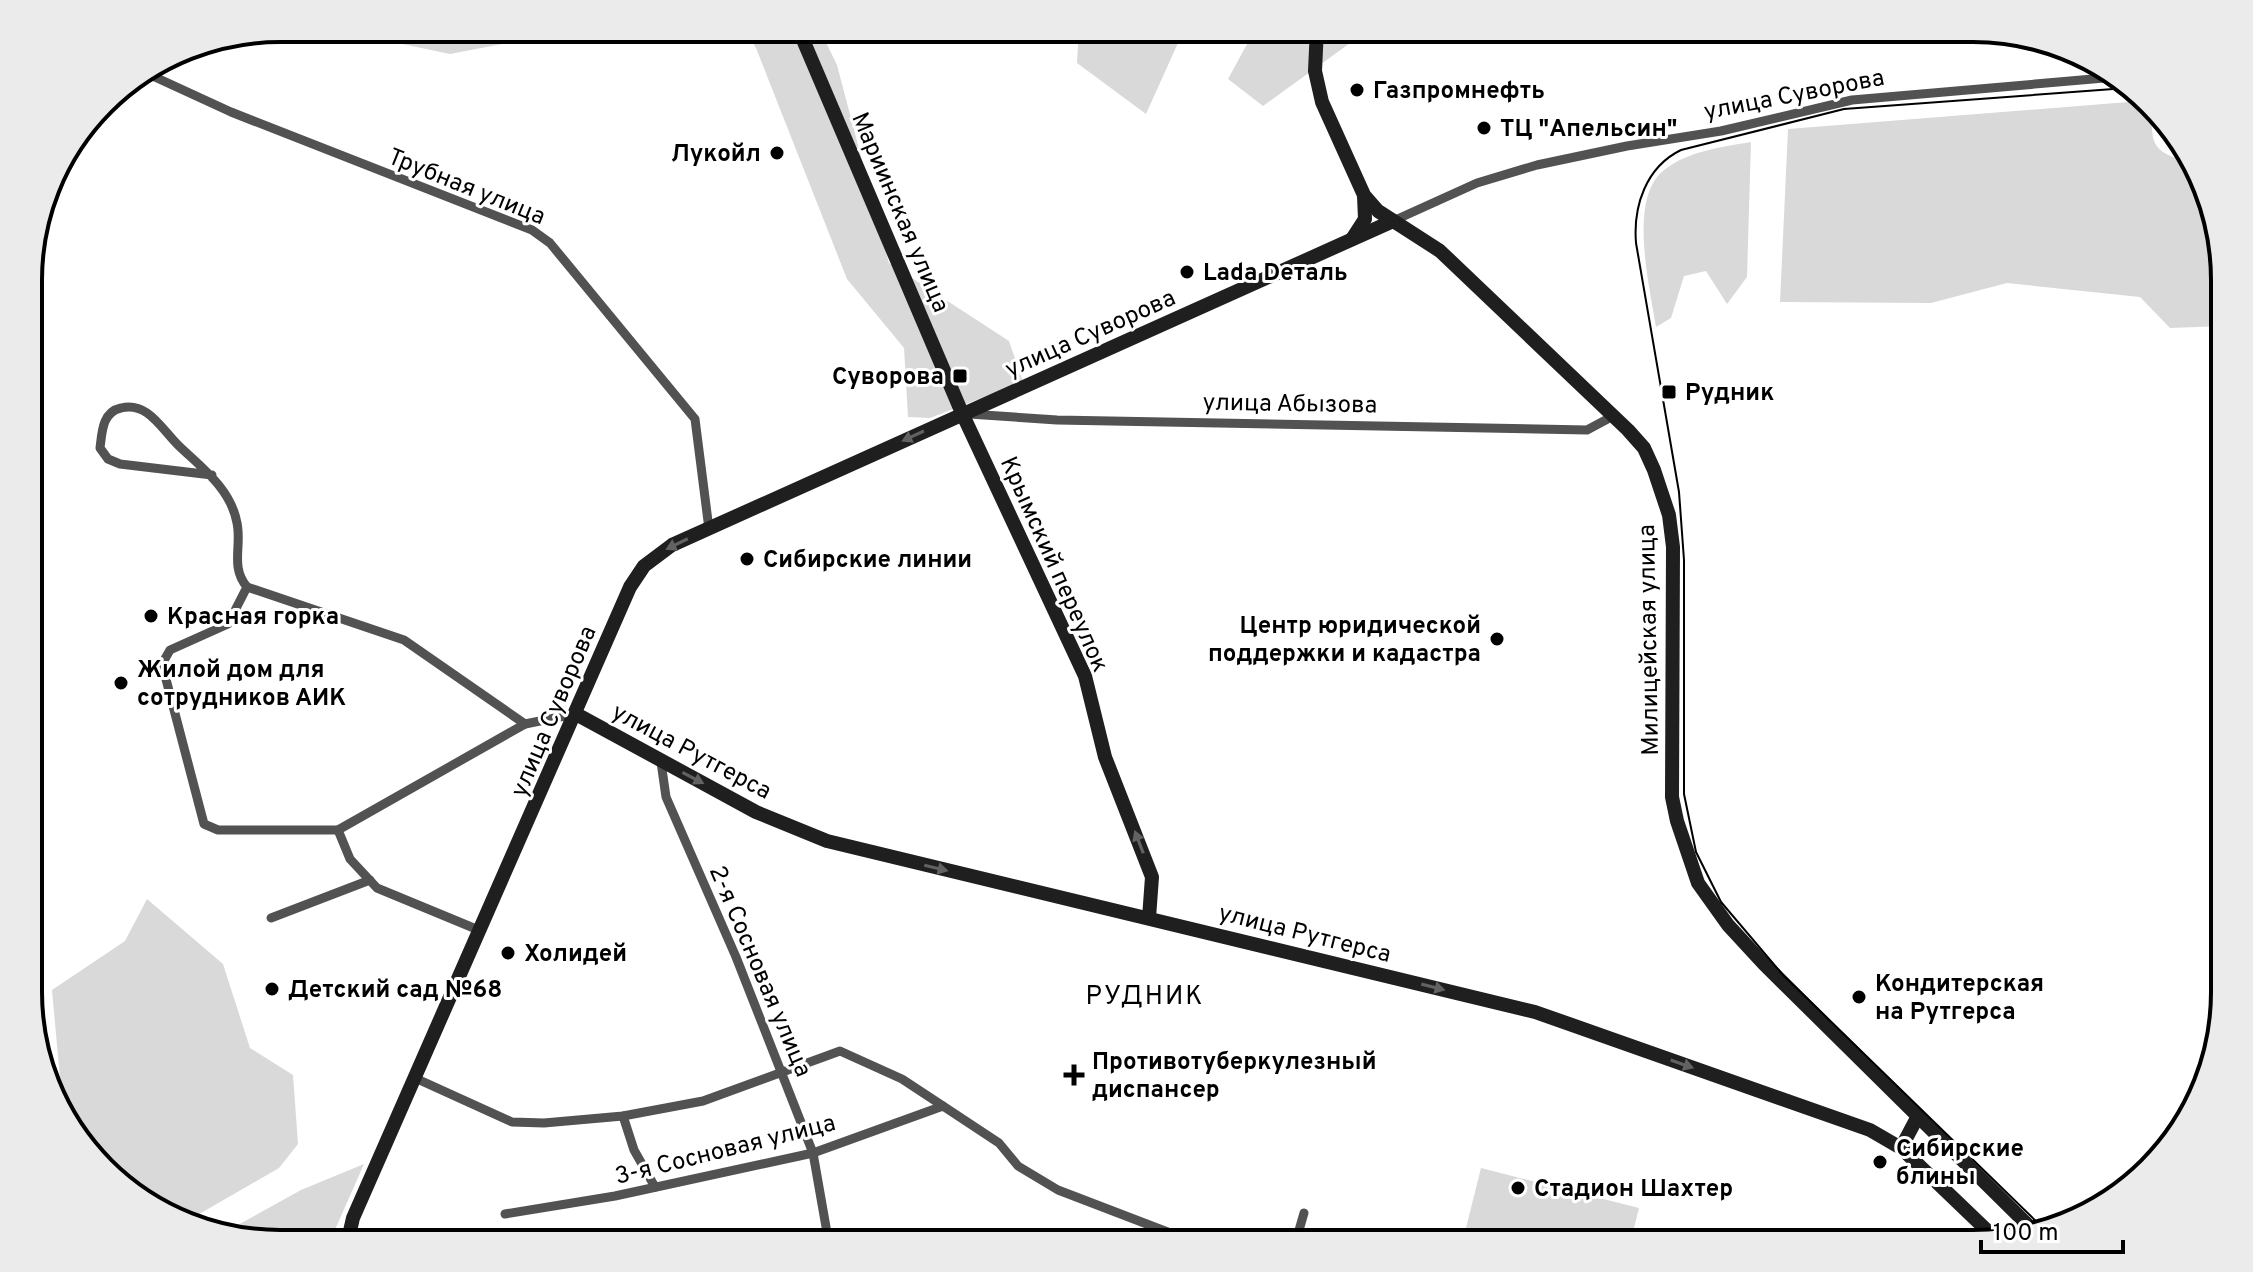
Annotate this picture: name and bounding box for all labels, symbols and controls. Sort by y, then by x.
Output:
street label: улица Суворова [1702,64,1887,128]
place label: Газпромнефть [1373,77,1545,107]
marker: Газпромнефть [1348,81,1366,99]
street label: Мариинская улица [843,108,955,317]
place label: ТЦ "Апельсин" [1500,115,1677,145]
marker: ТЦ "Апельсин" [1475,119,1493,137]
place label: Лукойл [671,140,761,170]
street label: Трубная улица [383,143,549,233]
marker: Лукойл [768,144,786,162]
place label: Lada Dеталь [1203,259,1348,289]
marker: Lada Dеталь [1178,263,1196,281]
street label: улица Суворова [1001,284,1181,386]
place label: Суворова [832,363,944,393]
marker: Суворова [951,367,969,385]
place label: Рудник [1685,379,1774,409]
marker: Рудник [1660,383,1678,401]
street label: улица Абызова [1202,388,1378,422]
one-way arrow [902,429,925,442]
street label: Крымский переулок [992,452,1114,677]
street label: Милицейская улица [1633,524,1667,756]
one-way arrow [665,537,688,551]
place label: Сибирские линии [763,546,972,576]
marker: Сибирские линии [738,550,756,568]
place label: Красная горка [167,603,339,633]
marker: Красная горка [142,607,160,625]
place label: Центр юридической поддержки и кадастра [1208,612,1481,670]
street label: улица Суворова [505,622,604,802]
marker: Центр юридической поддержки и кадастра [1488,630,1506,648]
place label: Жилой дом для сотрудников АИК [137,656,346,714]
marker: Жилой дом для сотрудников АИК [112,674,130,692]
street label: улица Рутгерса [606,698,776,807]
one-way arrow [681,772,704,785]
one-way arrow [1132,830,1145,854]
street label: 2-я Сосновая улица [701,862,817,1082]
one-way arrow [923,862,948,874]
street label: улица Рутгерса [1215,899,1394,971]
place label: Холидей [524,940,627,970]
marker: Холидей [499,944,517,962]
place label: Кондитерская на Рутгерса [1875,970,2044,1028]
place label: Детский сад №68 [288,976,502,1006]
marker: Детский сад №68 [263,980,281,998]
district label: РУДНИК [1086,981,1204,1014]
one-way arrow [1421,981,1446,994]
marker: Кондитерская на Рутгерса [1850,988,1868,1006]
place label: Противотуберкулезный диспансер [1092,1048,1377,1106]
one-way arrow [1670,1058,1694,1070]
marker: Противотуберкулезный диспансер [1063,1064,1085,1086]
street label: 3-я Сосновая улица [612,1109,839,1193]
place label: Сибирские блины [1896,1135,2024,1193]
marker: Сибирские блины [1871,1153,1889,1171]
place label: Стадион Шахтер [1534,1175,1733,1205]
marker: Стадион Шахтер [1509,1179,1527,1197]
scale bar [1981,1204,2123,1254]
text: 100 m [1993,1219,2059,1249]

